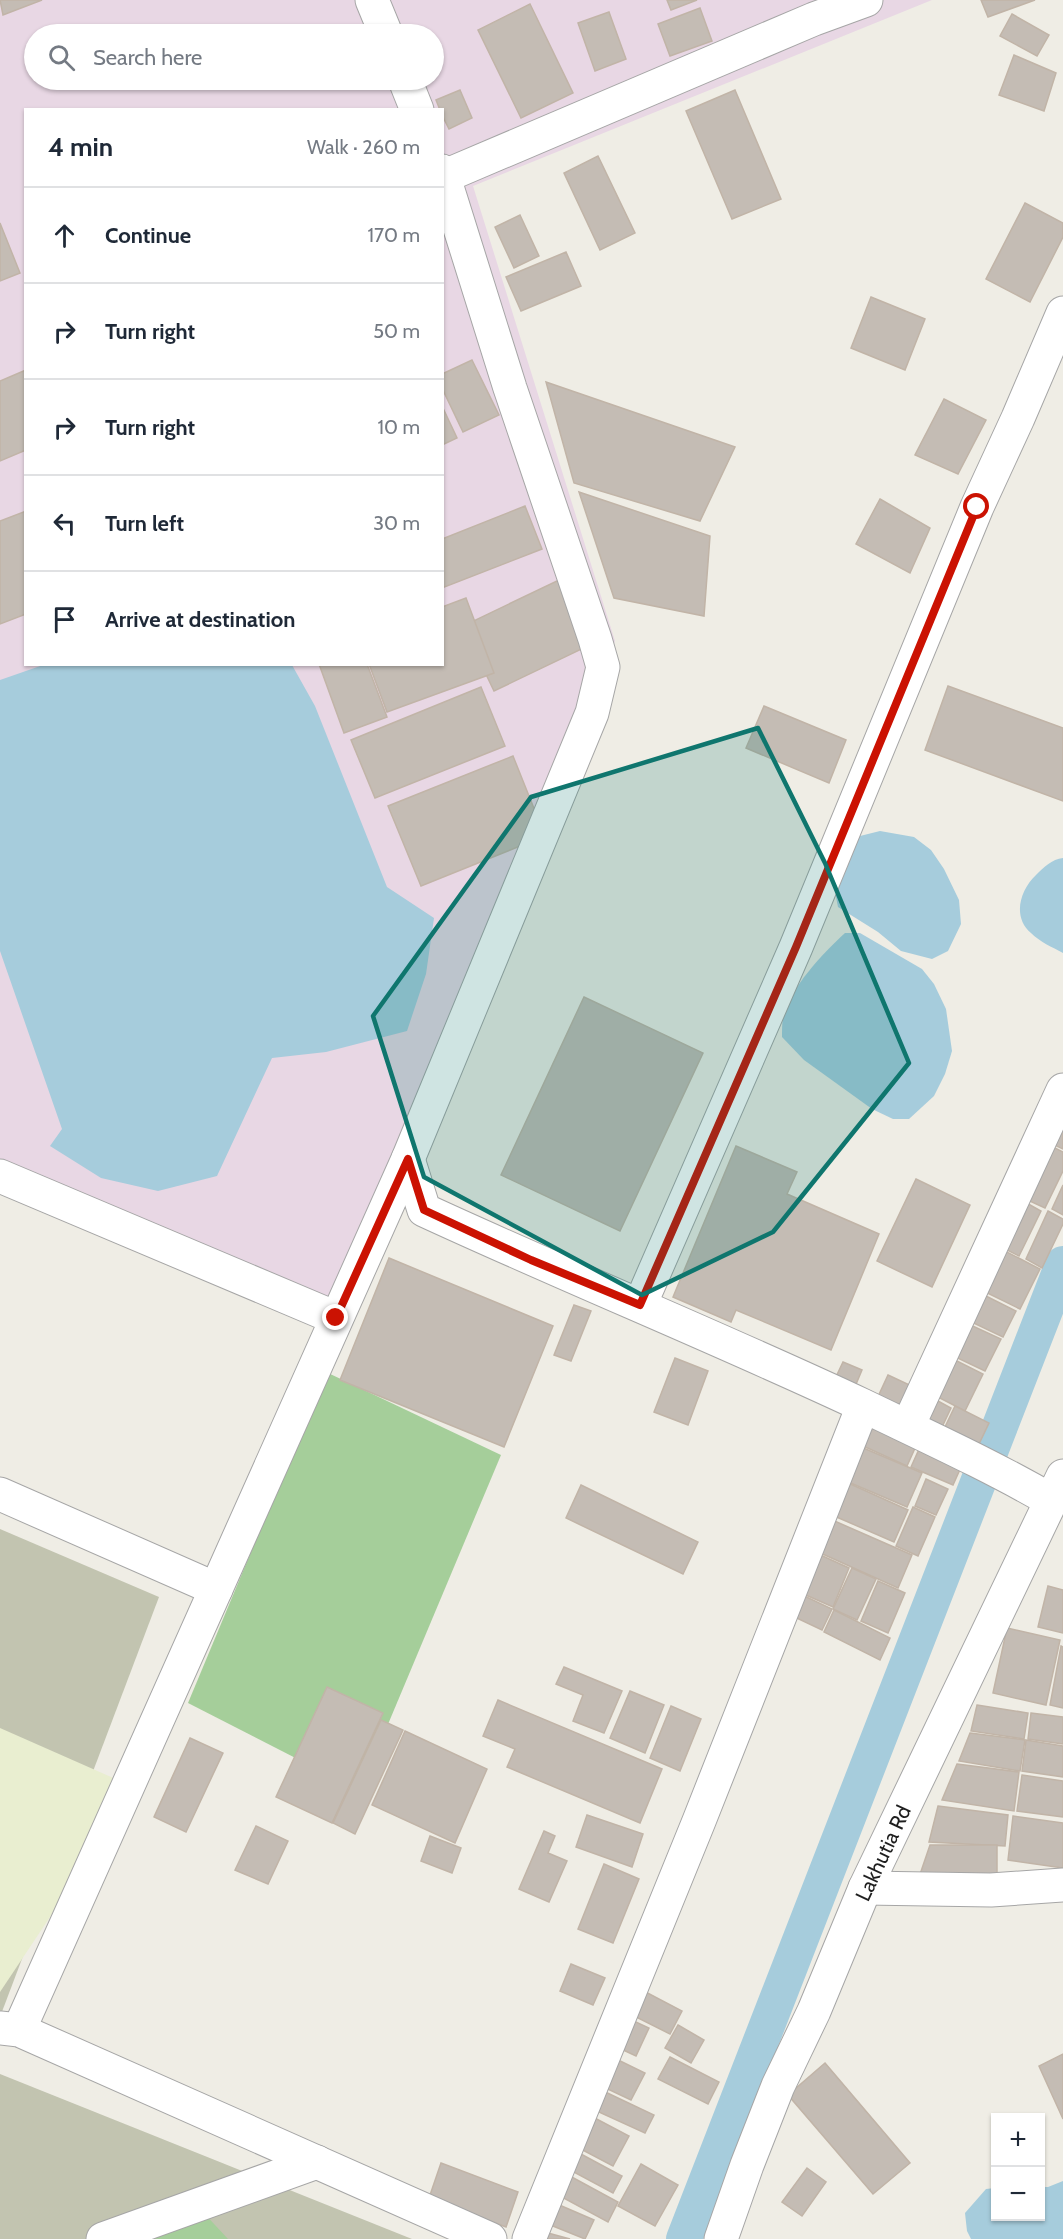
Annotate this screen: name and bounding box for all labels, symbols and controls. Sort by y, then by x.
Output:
search box [24,24,444,90]
icon: search [45,41,78,74]
text: Search here [93,44,202,71]
text: 4 min [48,131,113,163]
text: Walk · 260 m [307,135,420,159]
icon: ahead [48,219,81,252]
text: Continue [105,222,191,249]
text: 170 m [368,223,420,247]
icon: right [48,315,81,348]
text: Turn right [105,318,195,345]
text: 50 m [373,319,420,343]
icon: right [48,411,81,444]
text: Turn right [105,414,195,441]
text: 10 m [377,415,420,439]
route start [963,493,989,519]
icon: left [48,507,81,540]
text: Turn left [105,510,184,537]
text: 30 m [373,511,420,535]
icon: arrive [48,603,81,636]
text: Arrive at destination [105,606,295,633]
route end [322,1304,348,1330]
street label: Lakhutia Rd [850,1801,916,1905]
map controls [991,2113,1045,2221]
button: + [991,2113,1045,2167]
button: − [991,2167,1045,2221]

